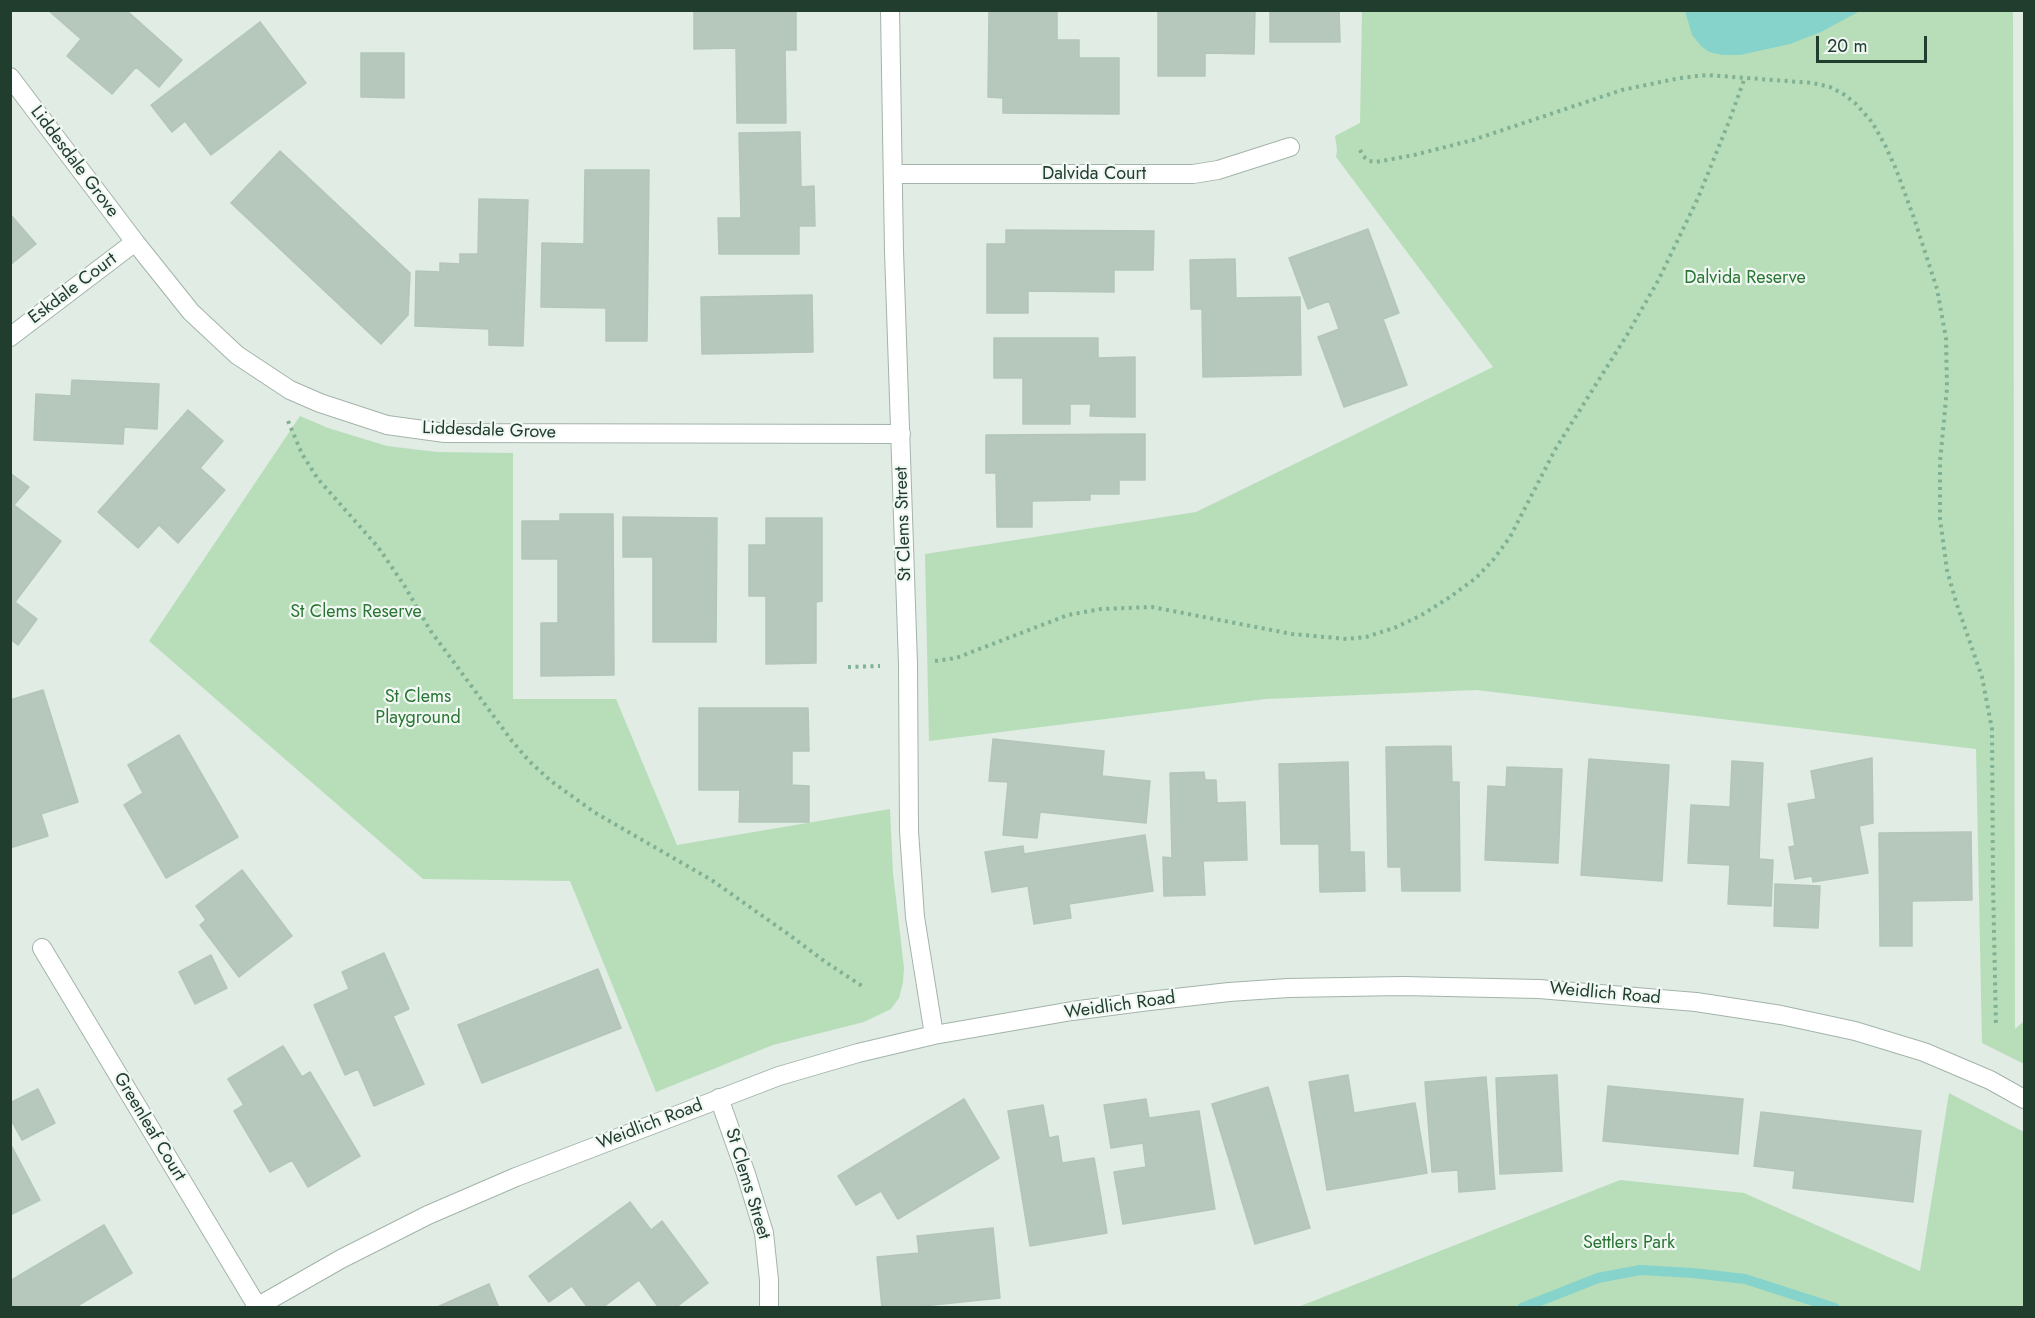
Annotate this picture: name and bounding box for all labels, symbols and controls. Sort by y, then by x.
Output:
scale bar [1819,24,1930,62]
text: 20 m [1827,33,1867,59]
street label: Liddesdale Grove [25,102,123,222]
street label: Dalvida Court [1042,164,1146,186]
street label: Eskdale Court [25,249,121,329]
park label: Dalvida Reserve [1684,268,1806,290]
street label: Liddesdale Grove [422,418,556,444]
street label: St Clems Street [891,466,917,582]
park label: St Clems Reserve [290,602,422,624]
park label: St Clems Playground [375,687,461,730]
street label: Weidlich Road [1548,978,1662,1010]
street label: Weidlich Road [1063,988,1177,1024]
street label: Greenleaf Court [108,1069,190,1185]
street label: Weidlich Road [594,1095,706,1155]
street label: St Clems Street [720,1126,774,1242]
park label: Settlers Park [1583,1233,1675,1255]

